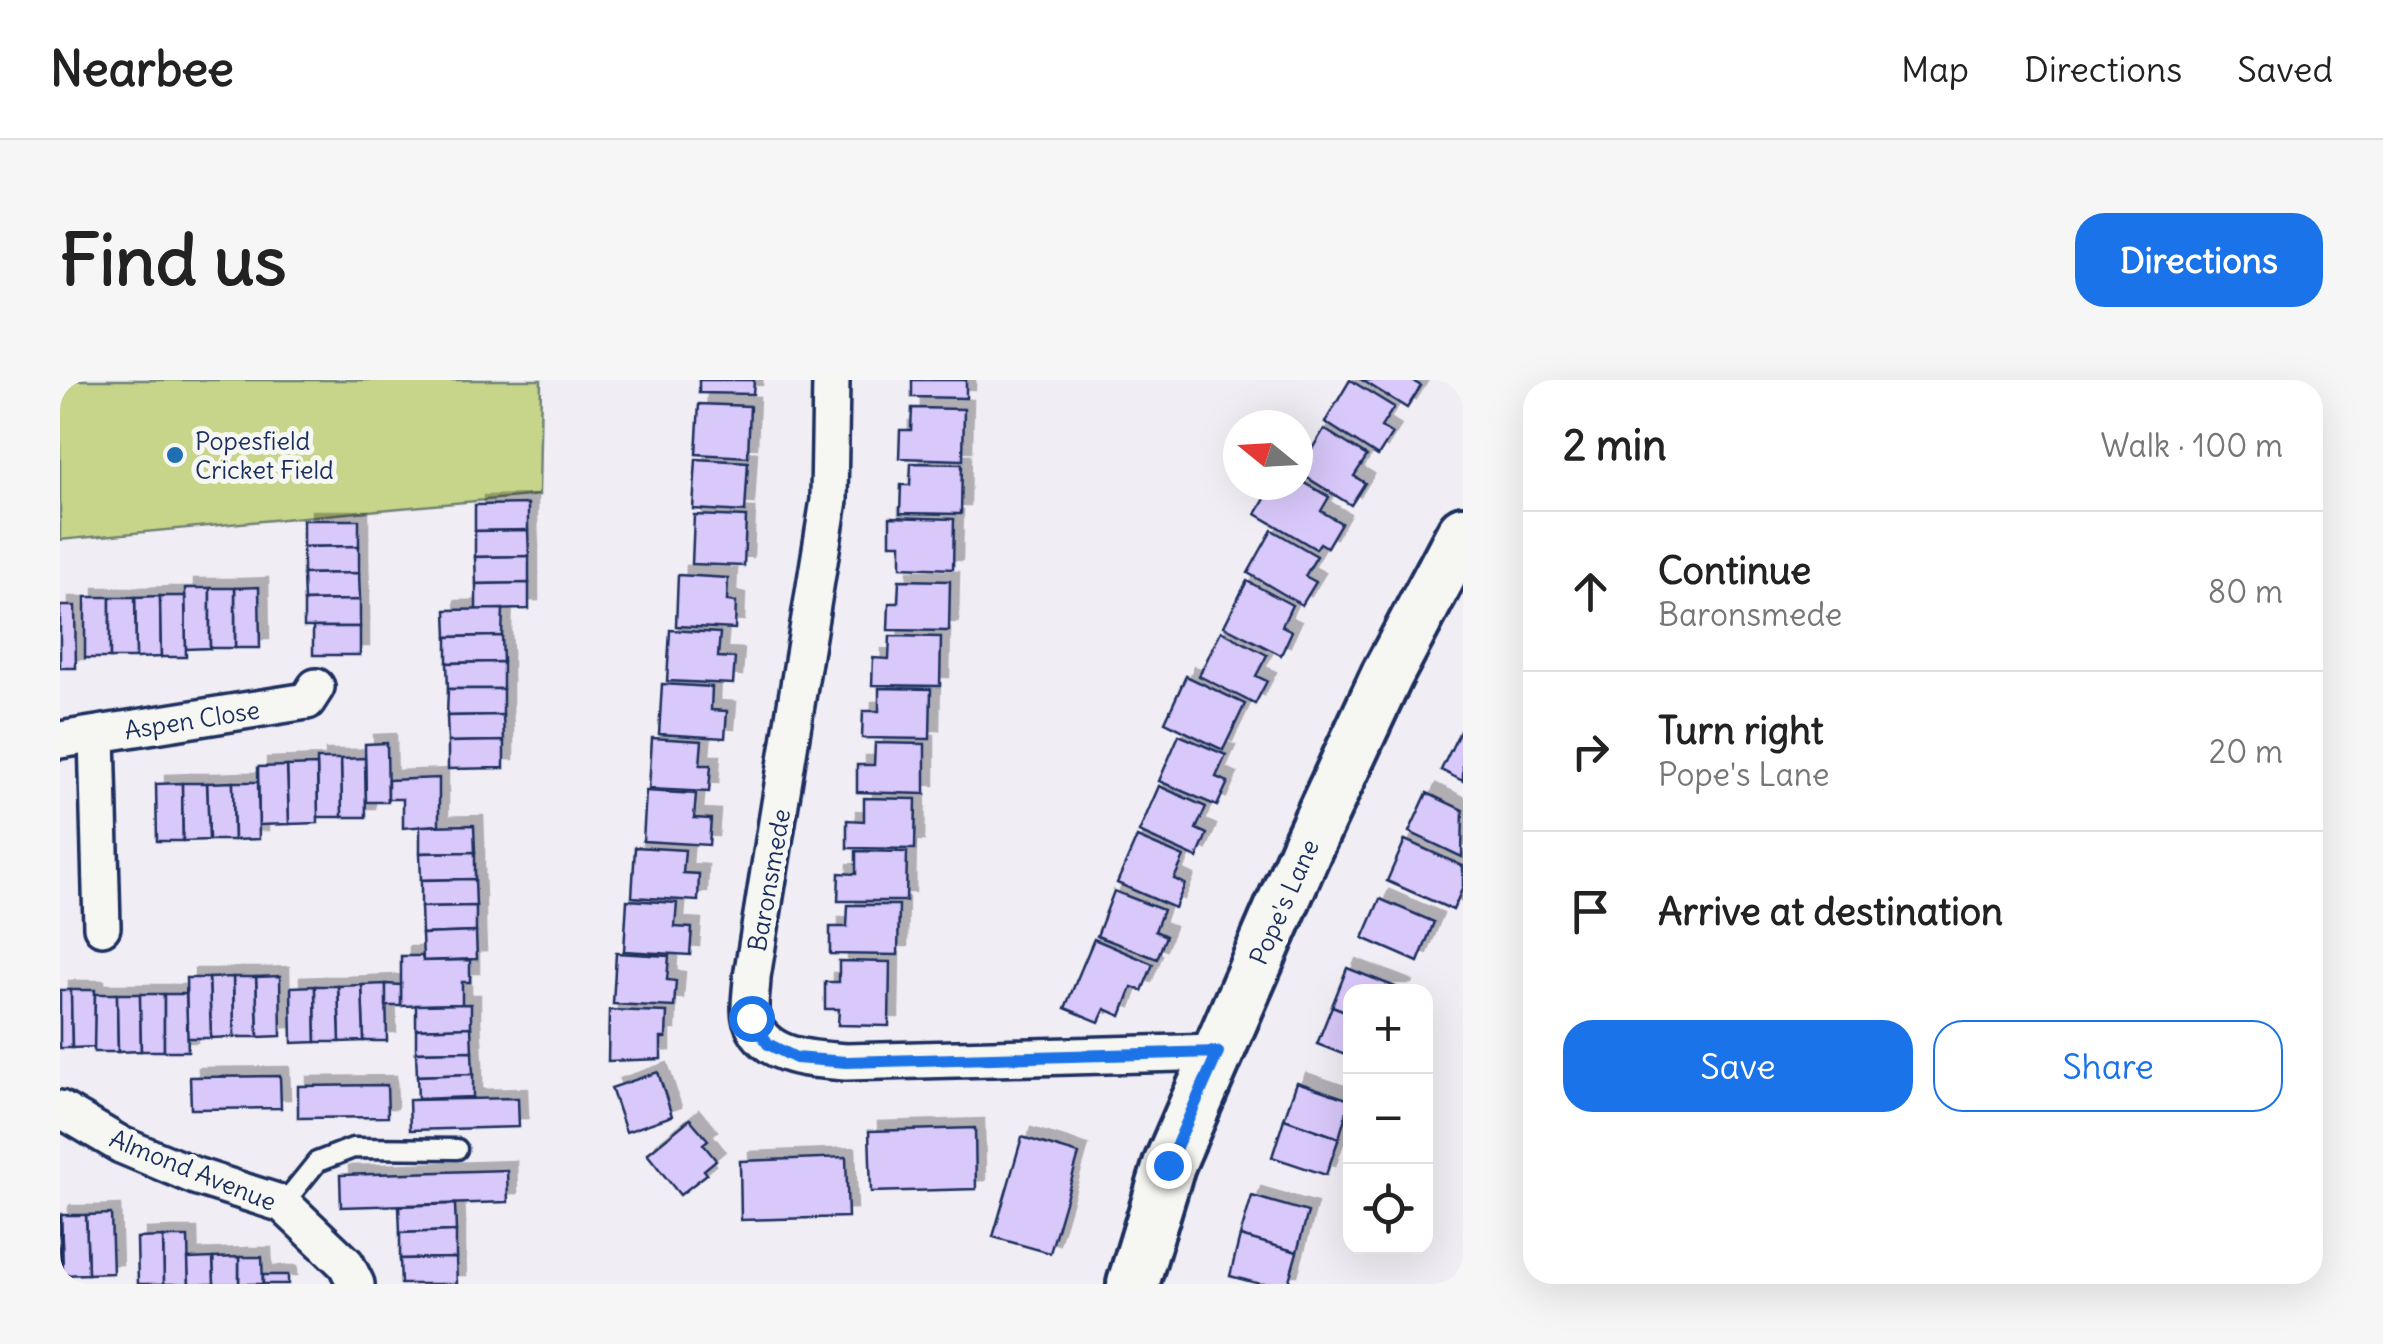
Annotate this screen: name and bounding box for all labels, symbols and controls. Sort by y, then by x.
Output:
text: Nearbee [50,39,234,99]
text: Map [1901,47,1969,91]
text: Directions [2024,47,2182,91]
text: Saved [2237,47,2333,91]
button: Directions [2075,213,2323,307]
text: Find us [60,216,286,304]
north arrow [1223,410,1313,500]
text: 2 min [1563,419,1667,471]
place label: Popesfield Cricket Field [195,425,334,486]
text: Walk · 100 m [2100,425,2283,466]
marker: Popesfield Cricket Field [164,444,186,466]
text: Continue [1658,547,1811,594]
icon: ahead [1563,564,1618,619]
text: 80 m [2208,571,2283,612]
text: Baronsmede [1658,594,1842,635]
street label: Aspen Close [122,694,262,746]
text: Turn right [1658,707,1824,754]
icon: right [1563,724,1618,779]
text: 20 m [2209,731,2283,772]
text: Pope's Lane [1658,754,1830,795]
street label: Baronsmede [741,806,797,954]
street label: Pope's Lane [1242,834,1326,970]
icon: arrive [1563,884,1618,939]
text: Arrive at destination [1658,888,2003,935]
map controls [1343,984,1433,1254]
button: + [1343,984,1433,1074]
route start [729,996,775,1042]
button: Save [1563,1020,1913,1112]
button: Share [1933,1020,2283,1112]
button: − [1343,1074,1433,1164]
street label: Almond Avenue [105,1122,281,1218]
route end [1146,1143,1192,1189]
button: locate [1343,1164,1433,1254]

